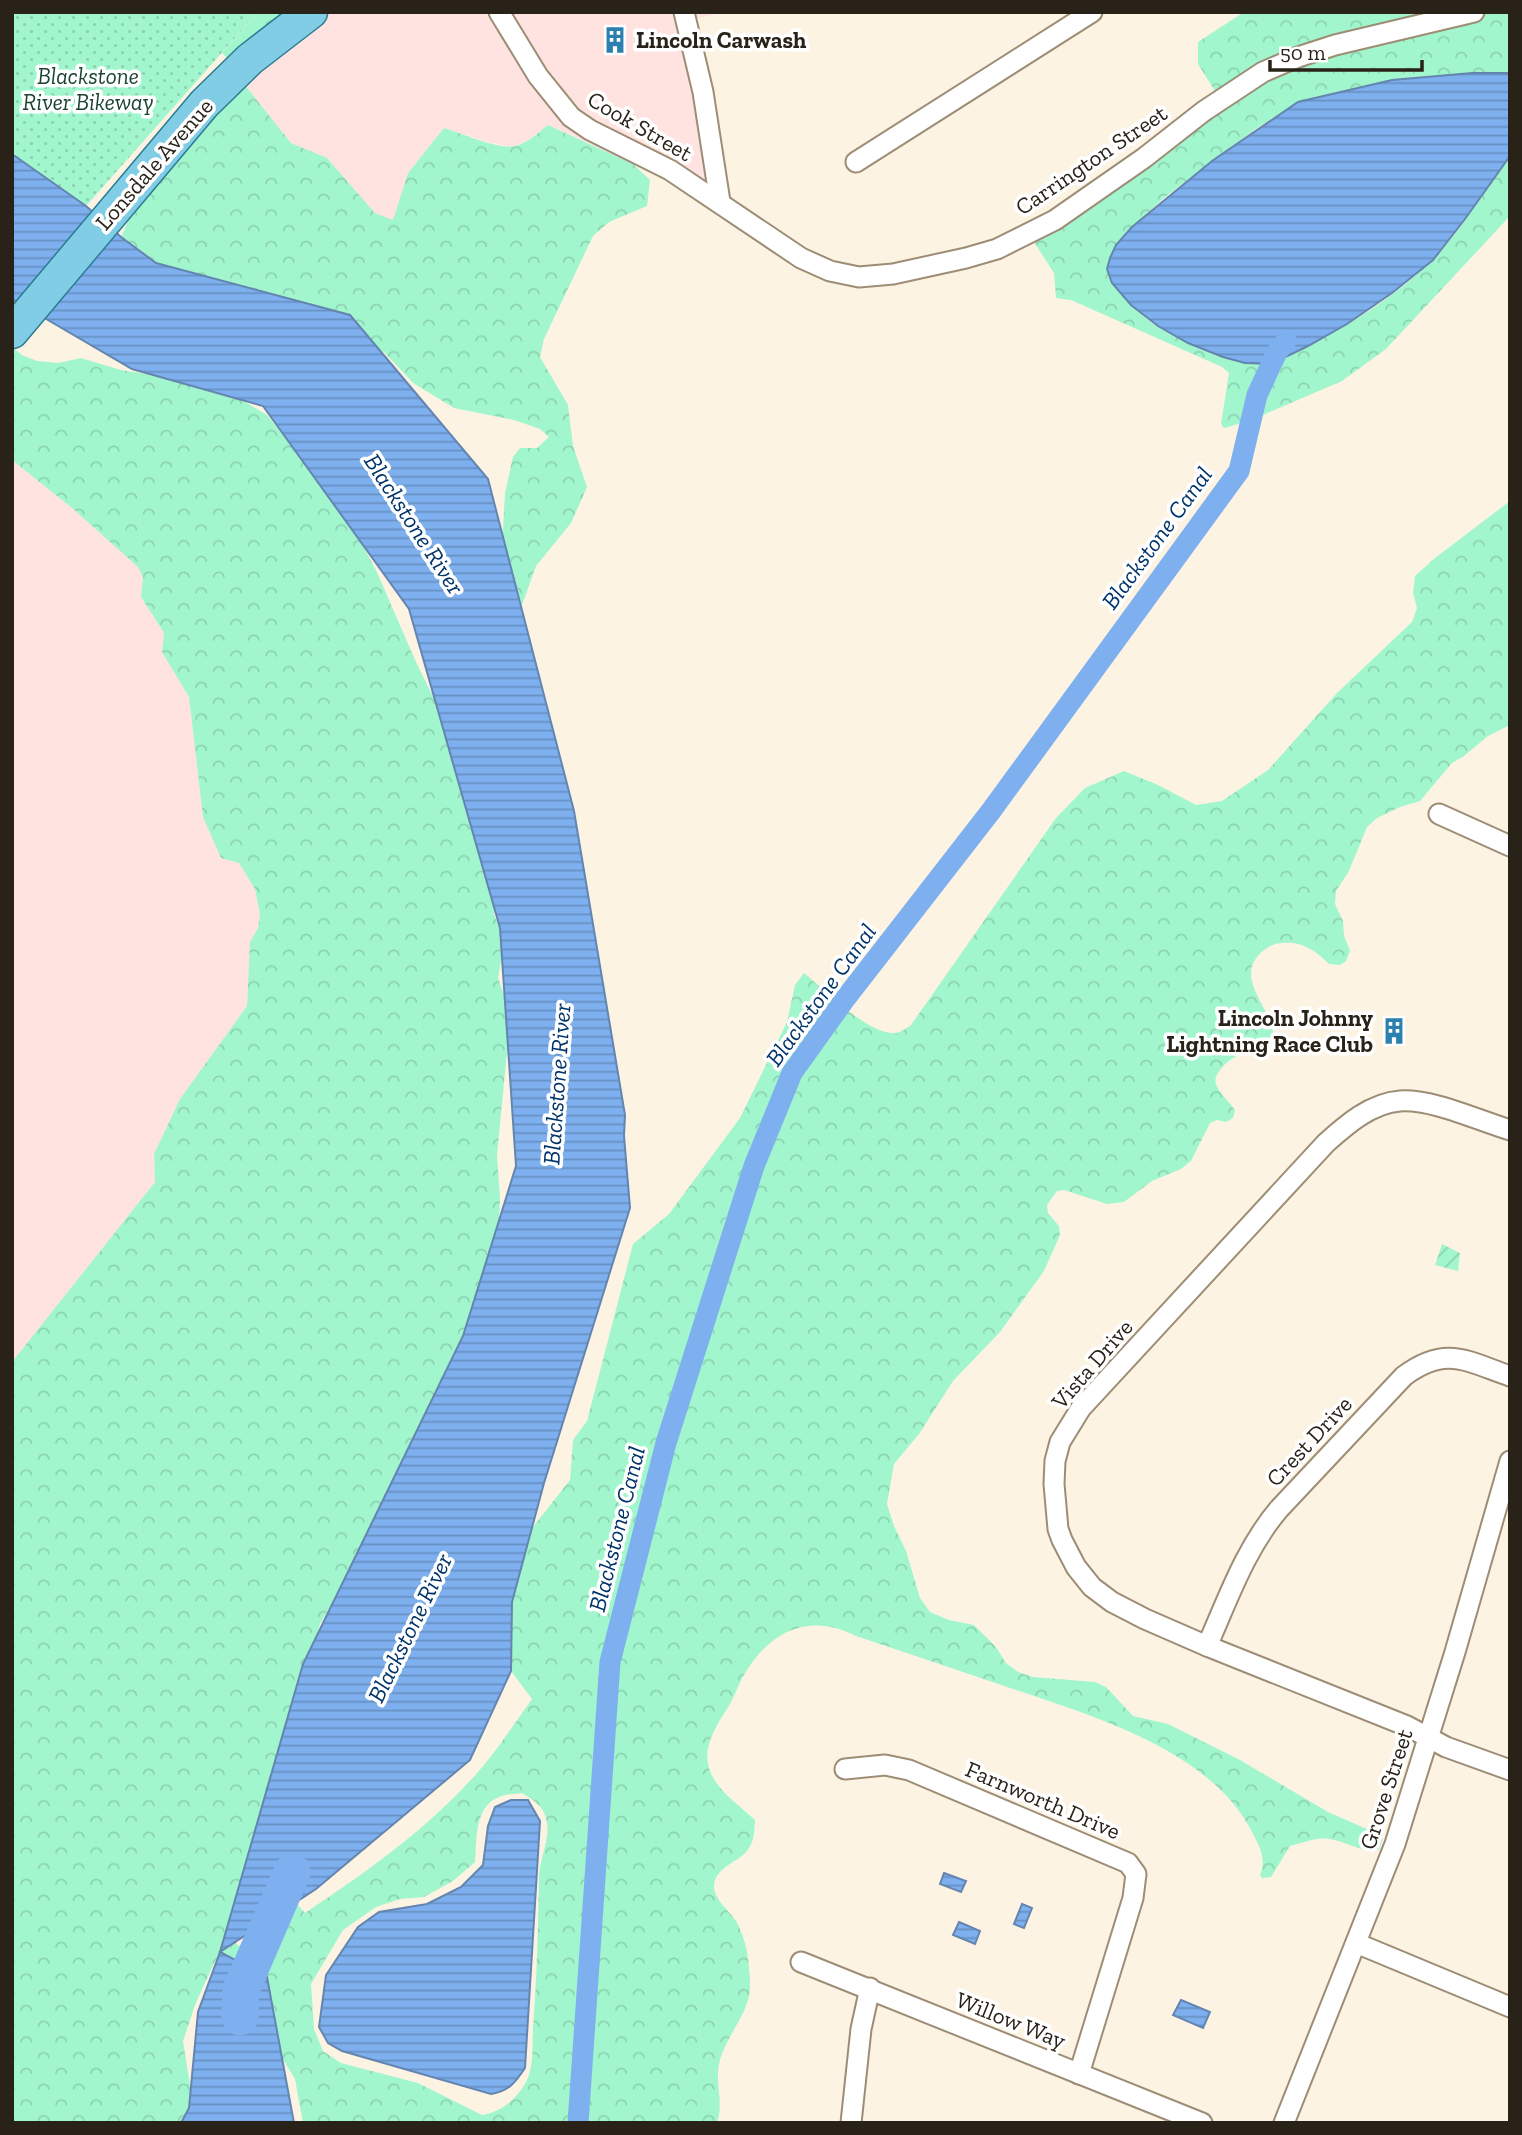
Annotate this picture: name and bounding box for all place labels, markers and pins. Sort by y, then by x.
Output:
building icon: Lincoln Carwash [600,25,630,55]
place label: Lincoln Carwash [636,26,807,54]
place label: Lincoln Johnny Lightning Race Club [1166,1004,1374,1058]
building icon: Lincoln Johnny Lightning Race Club [1379,1016,1409,1046]

